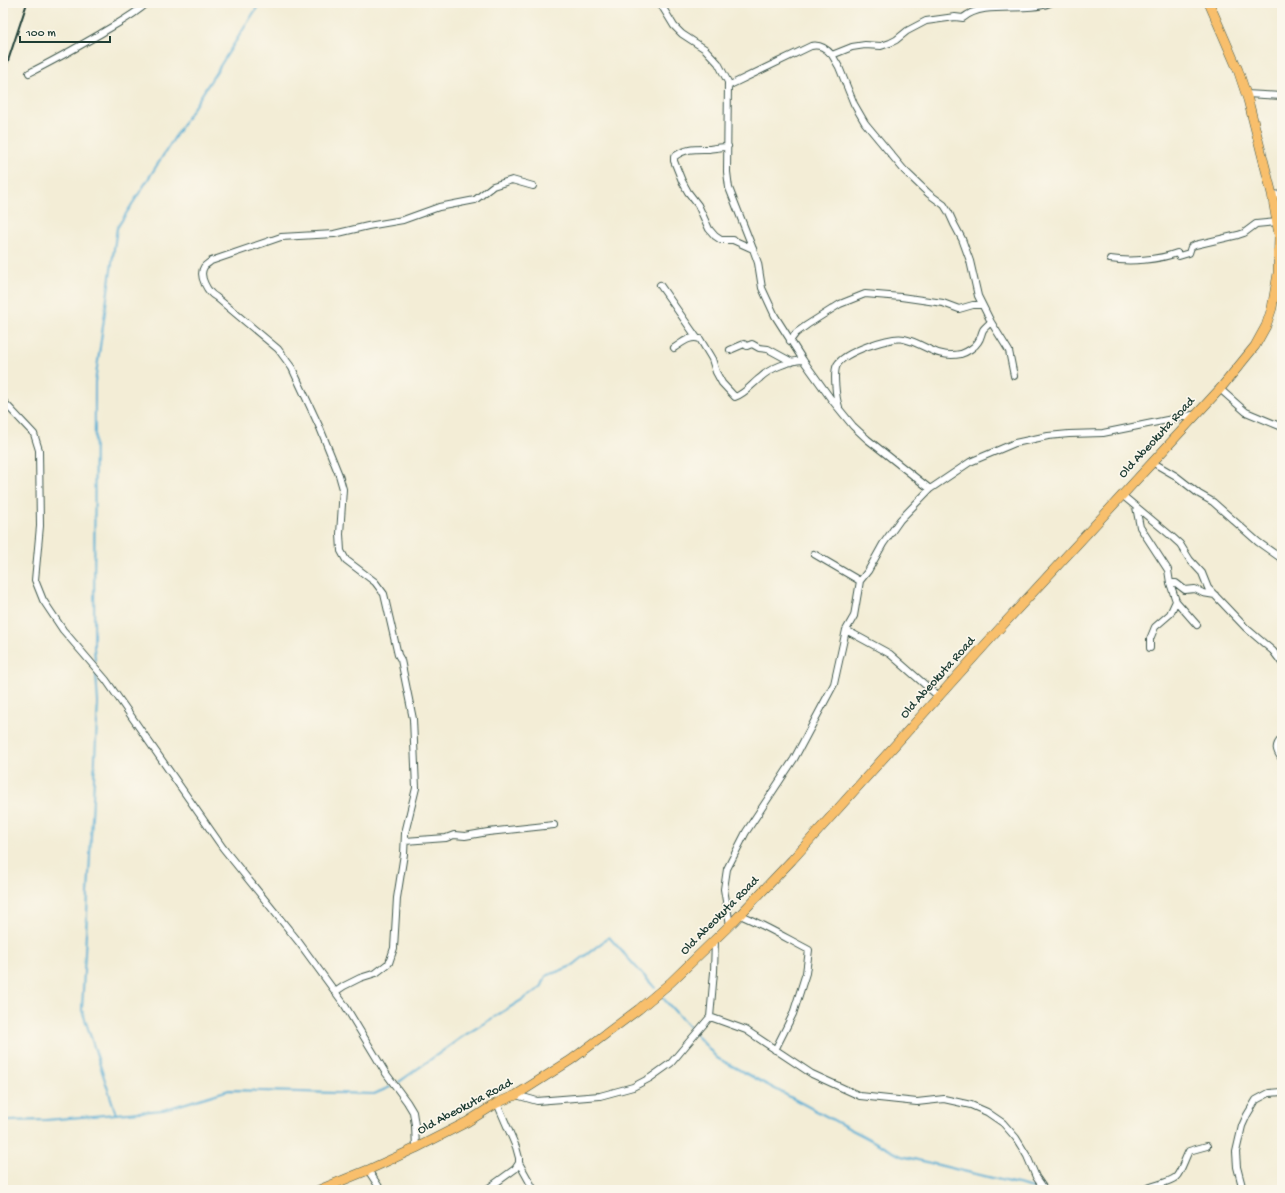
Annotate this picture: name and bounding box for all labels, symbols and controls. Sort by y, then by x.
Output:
scale bar [20,18,110,44]
text: 100 m [25,27,56,41]
street label: Old Abeokuta Road [1116,393,1199,482]
street label: Old Abeokuta Road [897,633,980,722]
street label: Old Abeokuta Road [677,873,763,959]
street label: Old Abeokuta Road [415,1075,516,1138]

